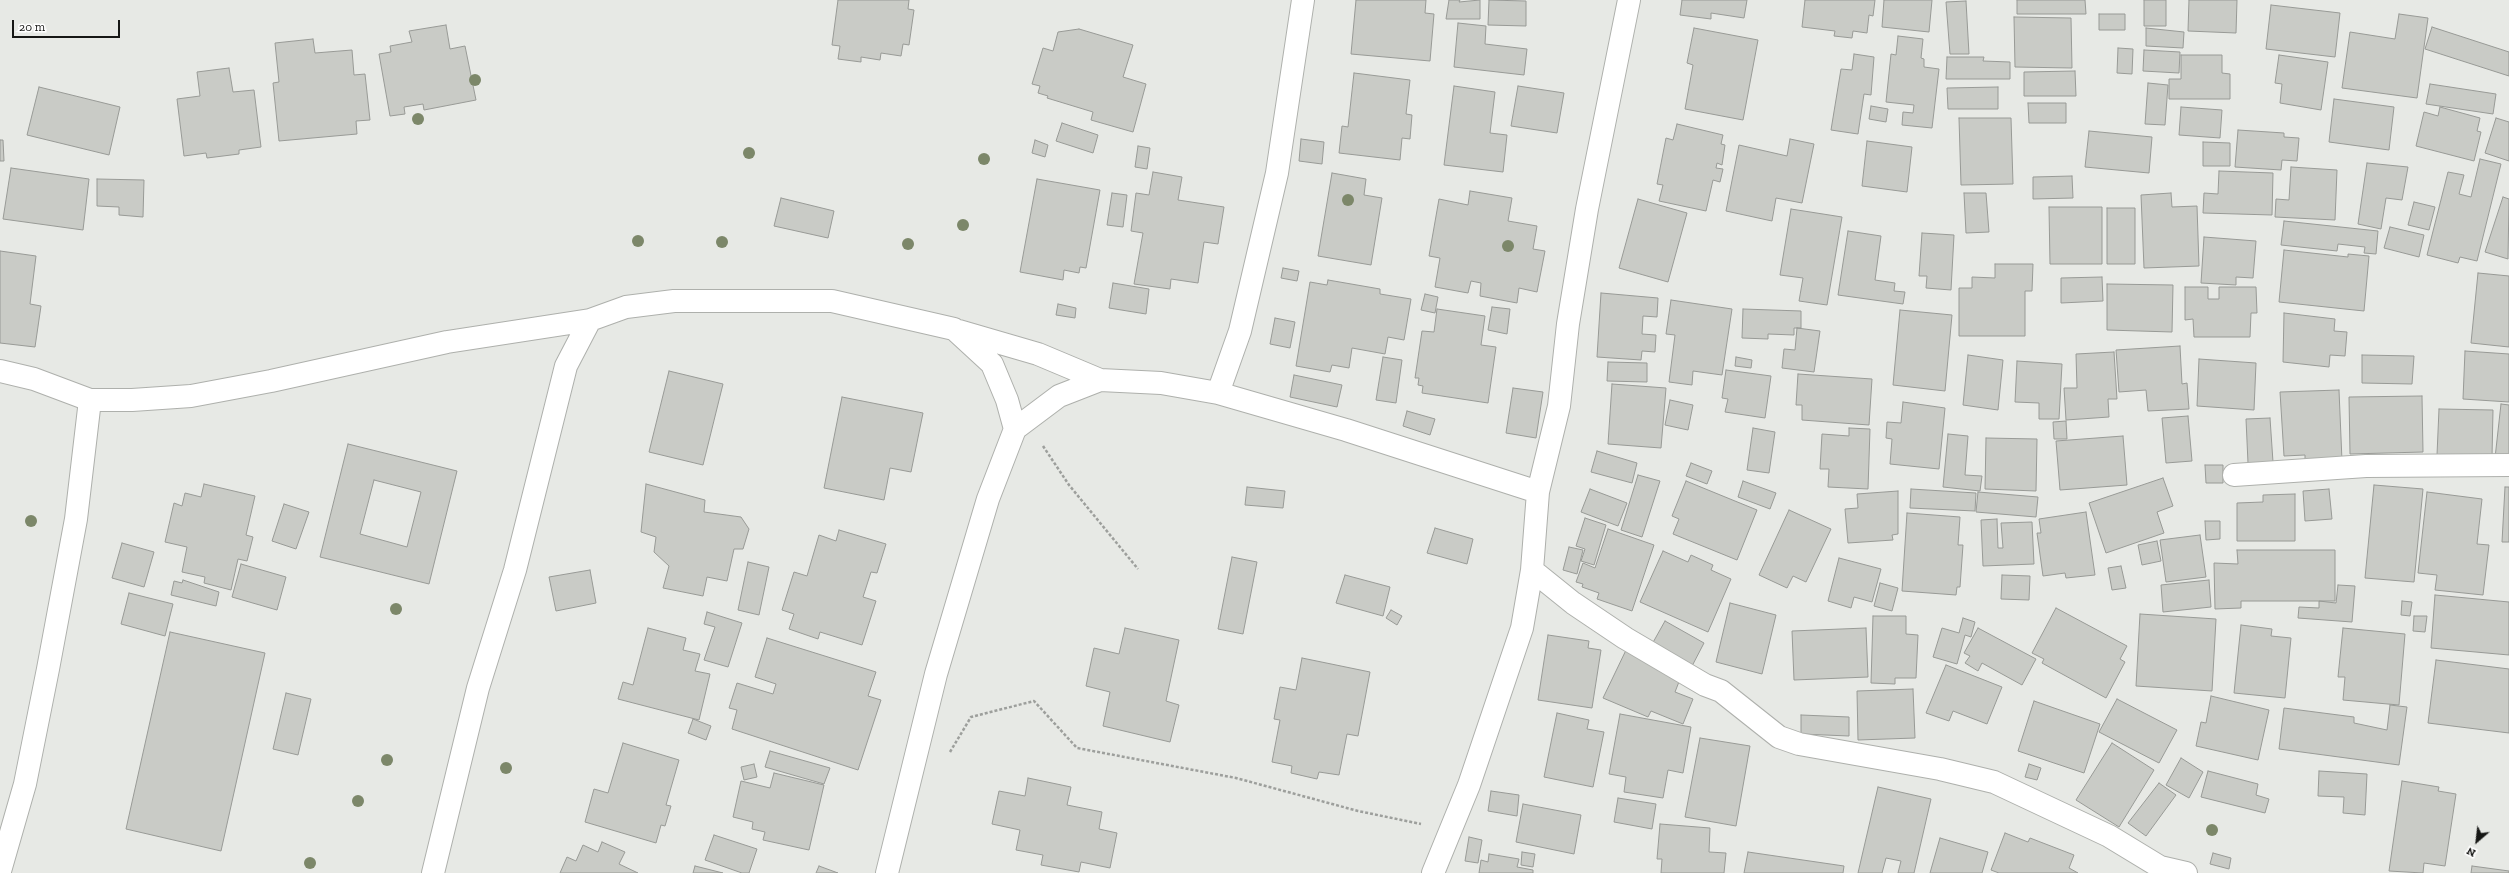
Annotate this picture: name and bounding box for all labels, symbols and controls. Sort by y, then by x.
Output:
scale bar [14,12,122,38]
text: 20 m [19,20,45,34]
north arrow [2457,821,2497,861]
text: N [2464,844,2478,860]

